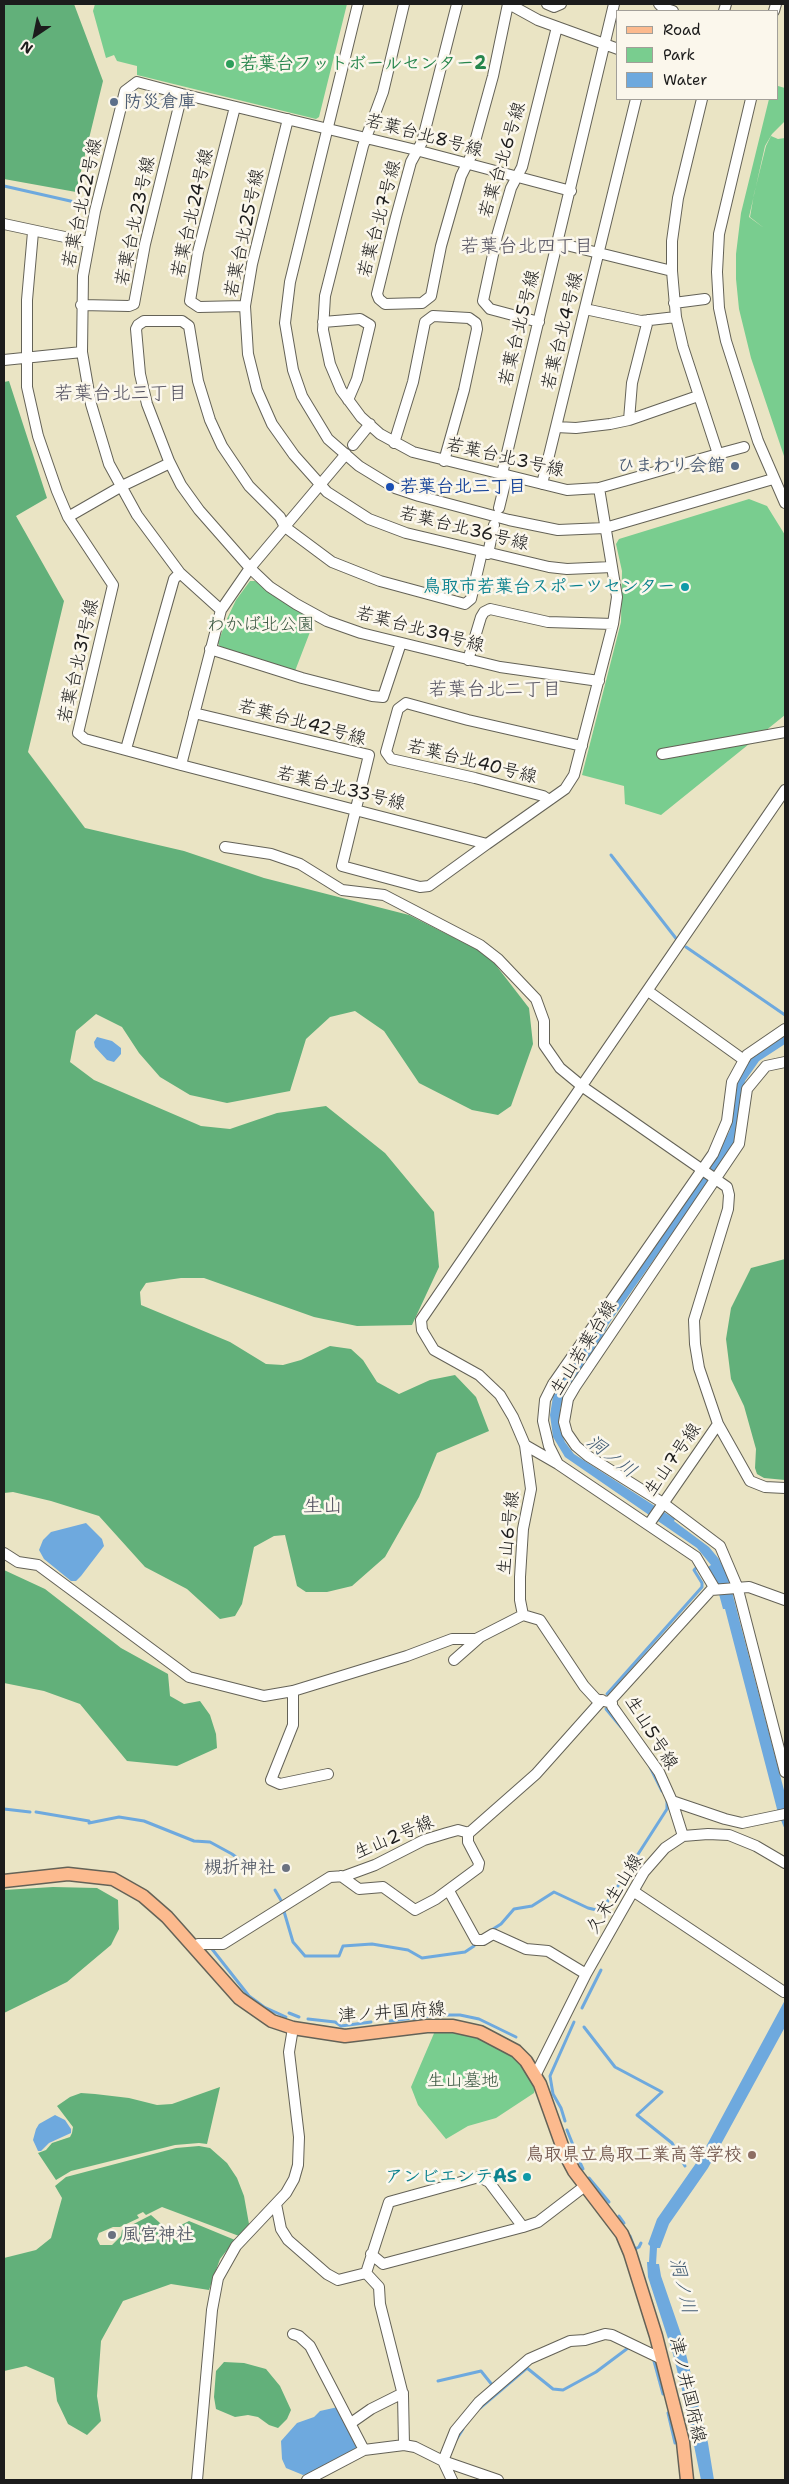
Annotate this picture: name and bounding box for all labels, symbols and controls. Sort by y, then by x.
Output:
north arrow [10,10,60,60]
legend [616,10,779,100]
text: Road [663,20,701,40]
text: N [17,37,36,58]
text: Park [663,45,695,65]
place label: 若葉台フットボールセンター2 [240,53,487,75]
marker: 若葉台フットボールセンター2 [224,58,236,70]
text: Water [663,70,707,90]
place label: 防災倉庫 [124,91,196,113]
marker: 防災倉庫 [108,96,120,108]
street label: 若葉台北6号線 [475,99,531,221]
street label: 若葉台北8号線 [363,110,485,162]
street label: 若葉台北22号線 [59,136,107,270]
street label: 若葉台北24号線 [168,146,218,280]
street label: 若葉台北23号線 [112,154,160,288]
street label: 若葉台北7号線 [354,158,406,280]
street label: 若葉台北25号線 [221,167,269,299]
district label: 若葉台北四丁目 [461,236,593,258]
street label: 若葉台北5号線 [495,268,545,388]
street label: 若葉台北4号線 [538,270,588,392]
district label: 若葉台北三丁目 [55,383,187,405]
street label: 若葉台北3号線 [444,434,566,482]
place label: ひまわり会館 [617,455,725,477]
marker: ひまわり会館 [729,460,741,472]
place label: 若葉台北三丁目 [400,476,526,498]
marker: 若葉台北三丁目 [384,481,396,493]
street label: 若葉台北36号線 [397,502,531,556]
place label: 鳥取市若葉台スポーツセンター [423,576,675,598]
marker: 鳥取市若葉台スポーツセンター [679,581,691,593]
street label: 若葉台北31号線 [54,597,104,725]
street label: 若葉台北39号線 [353,602,487,658]
park label: わかば北公園 [207,614,315,636]
district label: 若葉台北二丁目 [429,679,561,701]
street label: 若葉台北42号線 [235,695,369,751]
street label: 若葉台北40号線 [405,735,539,789]
street label: 若葉台北33号線 [274,763,408,815]
street label: 生山若葉台線 [546,1296,622,1400]
street label: 生山7号線 [640,1419,706,1501]
water label: 洞ノ川 [581,1431,641,1483]
street label: 生山6号線 [494,1490,524,1576]
district label: 生山 [303,1495,343,1519]
street label: 生山5号線 [620,1692,682,1774]
street label: 生山2号線 [351,1812,437,1864]
street label: 久末生山線 [582,1850,648,1938]
place label: 槻折神社 [204,1857,276,1879]
marker: 槻折神社 [280,1862,292,1874]
street label: 津ノ井国府線 [337,1998,447,2028]
park label: 生山墓地 [427,2070,499,2092]
place label: 鳥取県立鳥取工業高等学校 [526,2144,742,2166]
marker: 鳥取県立鳥取工業高等学校 [746,2149,758,2161]
place label: アンビエンテAS [385,2166,517,2188]
marker: アンビエンテAS [521,2171,533,2183]
place label: 風宮神社 [122,2224,194,2246]
marker: 風宮神社 [106,2229,118,2241]
water label: 洞ノ川 [664,2256,700,2316]
street label: 津ノ井国府線 [664,2335,710,2445]

